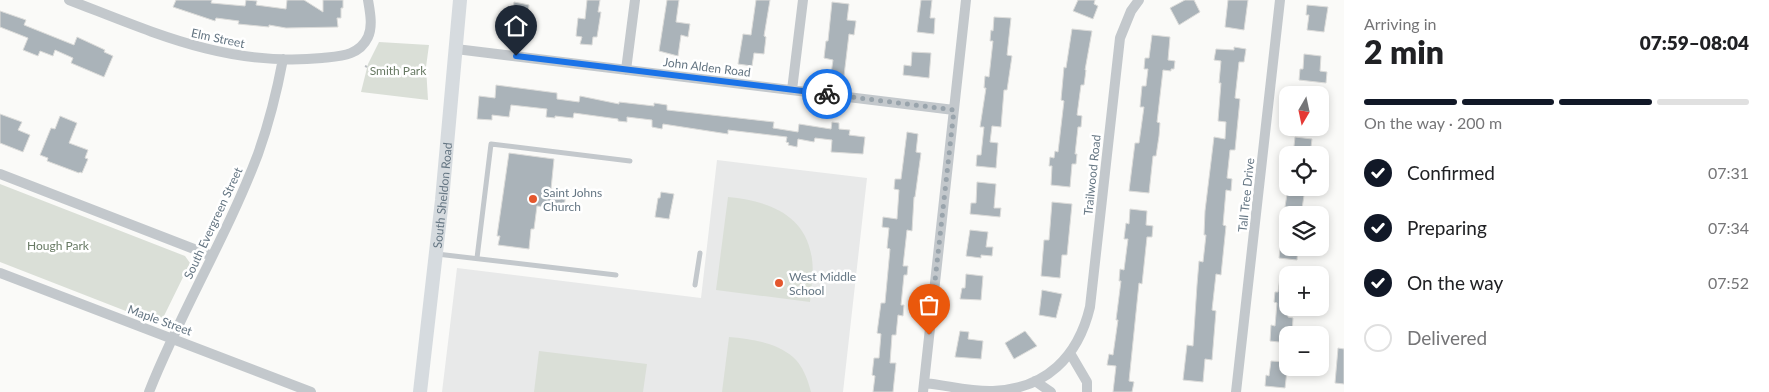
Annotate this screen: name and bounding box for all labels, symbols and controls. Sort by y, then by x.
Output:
pin [495,5,537,56]
icon: home [502,12,530,40]
text: Arriving in [1364,14,1437,33]
street label: Elm Street [190,25,247,51]
text: 07:59–08:04 [1640,31,1749,54]
text: 2 min [1364,32,1444,71]
street label: John Alden Road [662,54,752,80]
park label: Smith Park [370,63,427,78]
courier [802,69,852,119]
icon: bike [813,80,841,108]
north arrow [1279,86,1329,136]
map controls [1279,86,1329,376]
text: On the way · 200 m [1364,113,1502,132]
street label: Trailwood Road [1080,134,1104,216]
street label: South Sheldon Road [429,142,455,249]
button: locate [1279,146,1329,196]
street label: Tall Tree Drive [1235,157,1257,233]
icon: check [1364,159,1392,187]
text: Confirmed [1407,161,1495,184]
text: 07:31 [1708,163,1749,182]
street label: South Evergreen Street [180,164,246,281]
place label: Saint Johns Church [543,185,602,214]
marker: Saint Johns Church [527,193,539,205]
button: layers [1279,206,1329,256]
icon: check [1364,214,1392,242]
text: Preparing [1407,216,1487,239]
text: 07:34 [1708,218,1749,237]
park label: Hough Park [27,238,90,253]
button: + [1279,266,1329,316]
place label: West Middle School [789,269,856,298]
icon: check [1364,269,1392,297]
text: On the way [1407,271,1503,294]
text: 07:52 [1708,273,1749,292]
marker: West Middle School [773,277,785,289]
pin [908,284,950,335]
icon: bag [915,291,943,319]
street label: Maple Street [126,301,195,339]
button: − [1279,326,1329,376]
text: Delivered [1407,326,1487,349]

